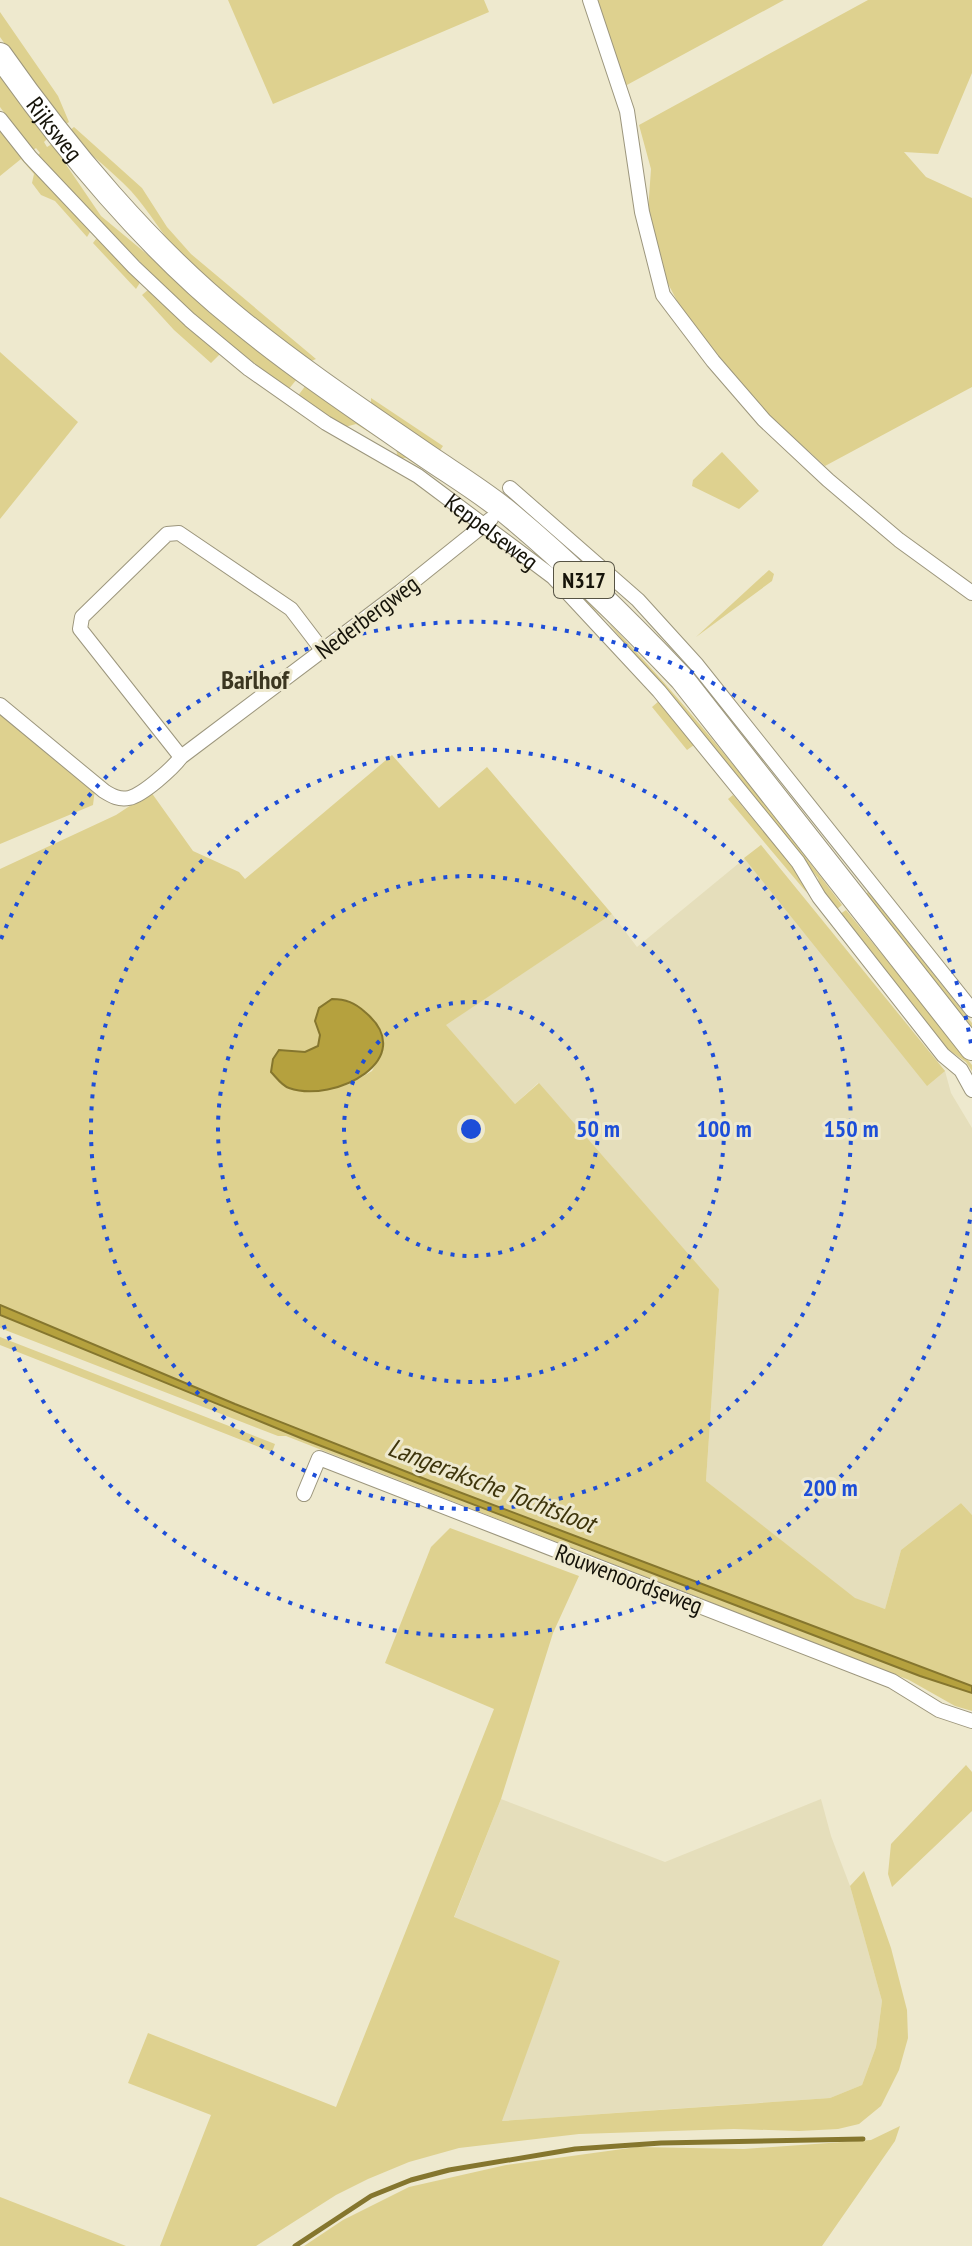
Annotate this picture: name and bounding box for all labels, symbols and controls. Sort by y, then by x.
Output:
street label: Rijksweg [20,90,90,167]
street label: Keppelseweg [439,486,545,576]
road number: N317 [554,562,614,598]
street label: Nederbergweg [309,568,425,666]
district label: Barlhof [221,663,291,696]
text: 50 m [576,1113,620,1144]
text: 100 m [696,1113,752,1144]
text: 150 m [823,1113,879,1144]
centre of rings [457,1115,485,1143]
water label: Langeraksche Tochtsloot [384,1430,603,1541]
text: 200 m [802,1472,858,1503]
street label: Rouwenoordseweg [551,1537,707,1621]

